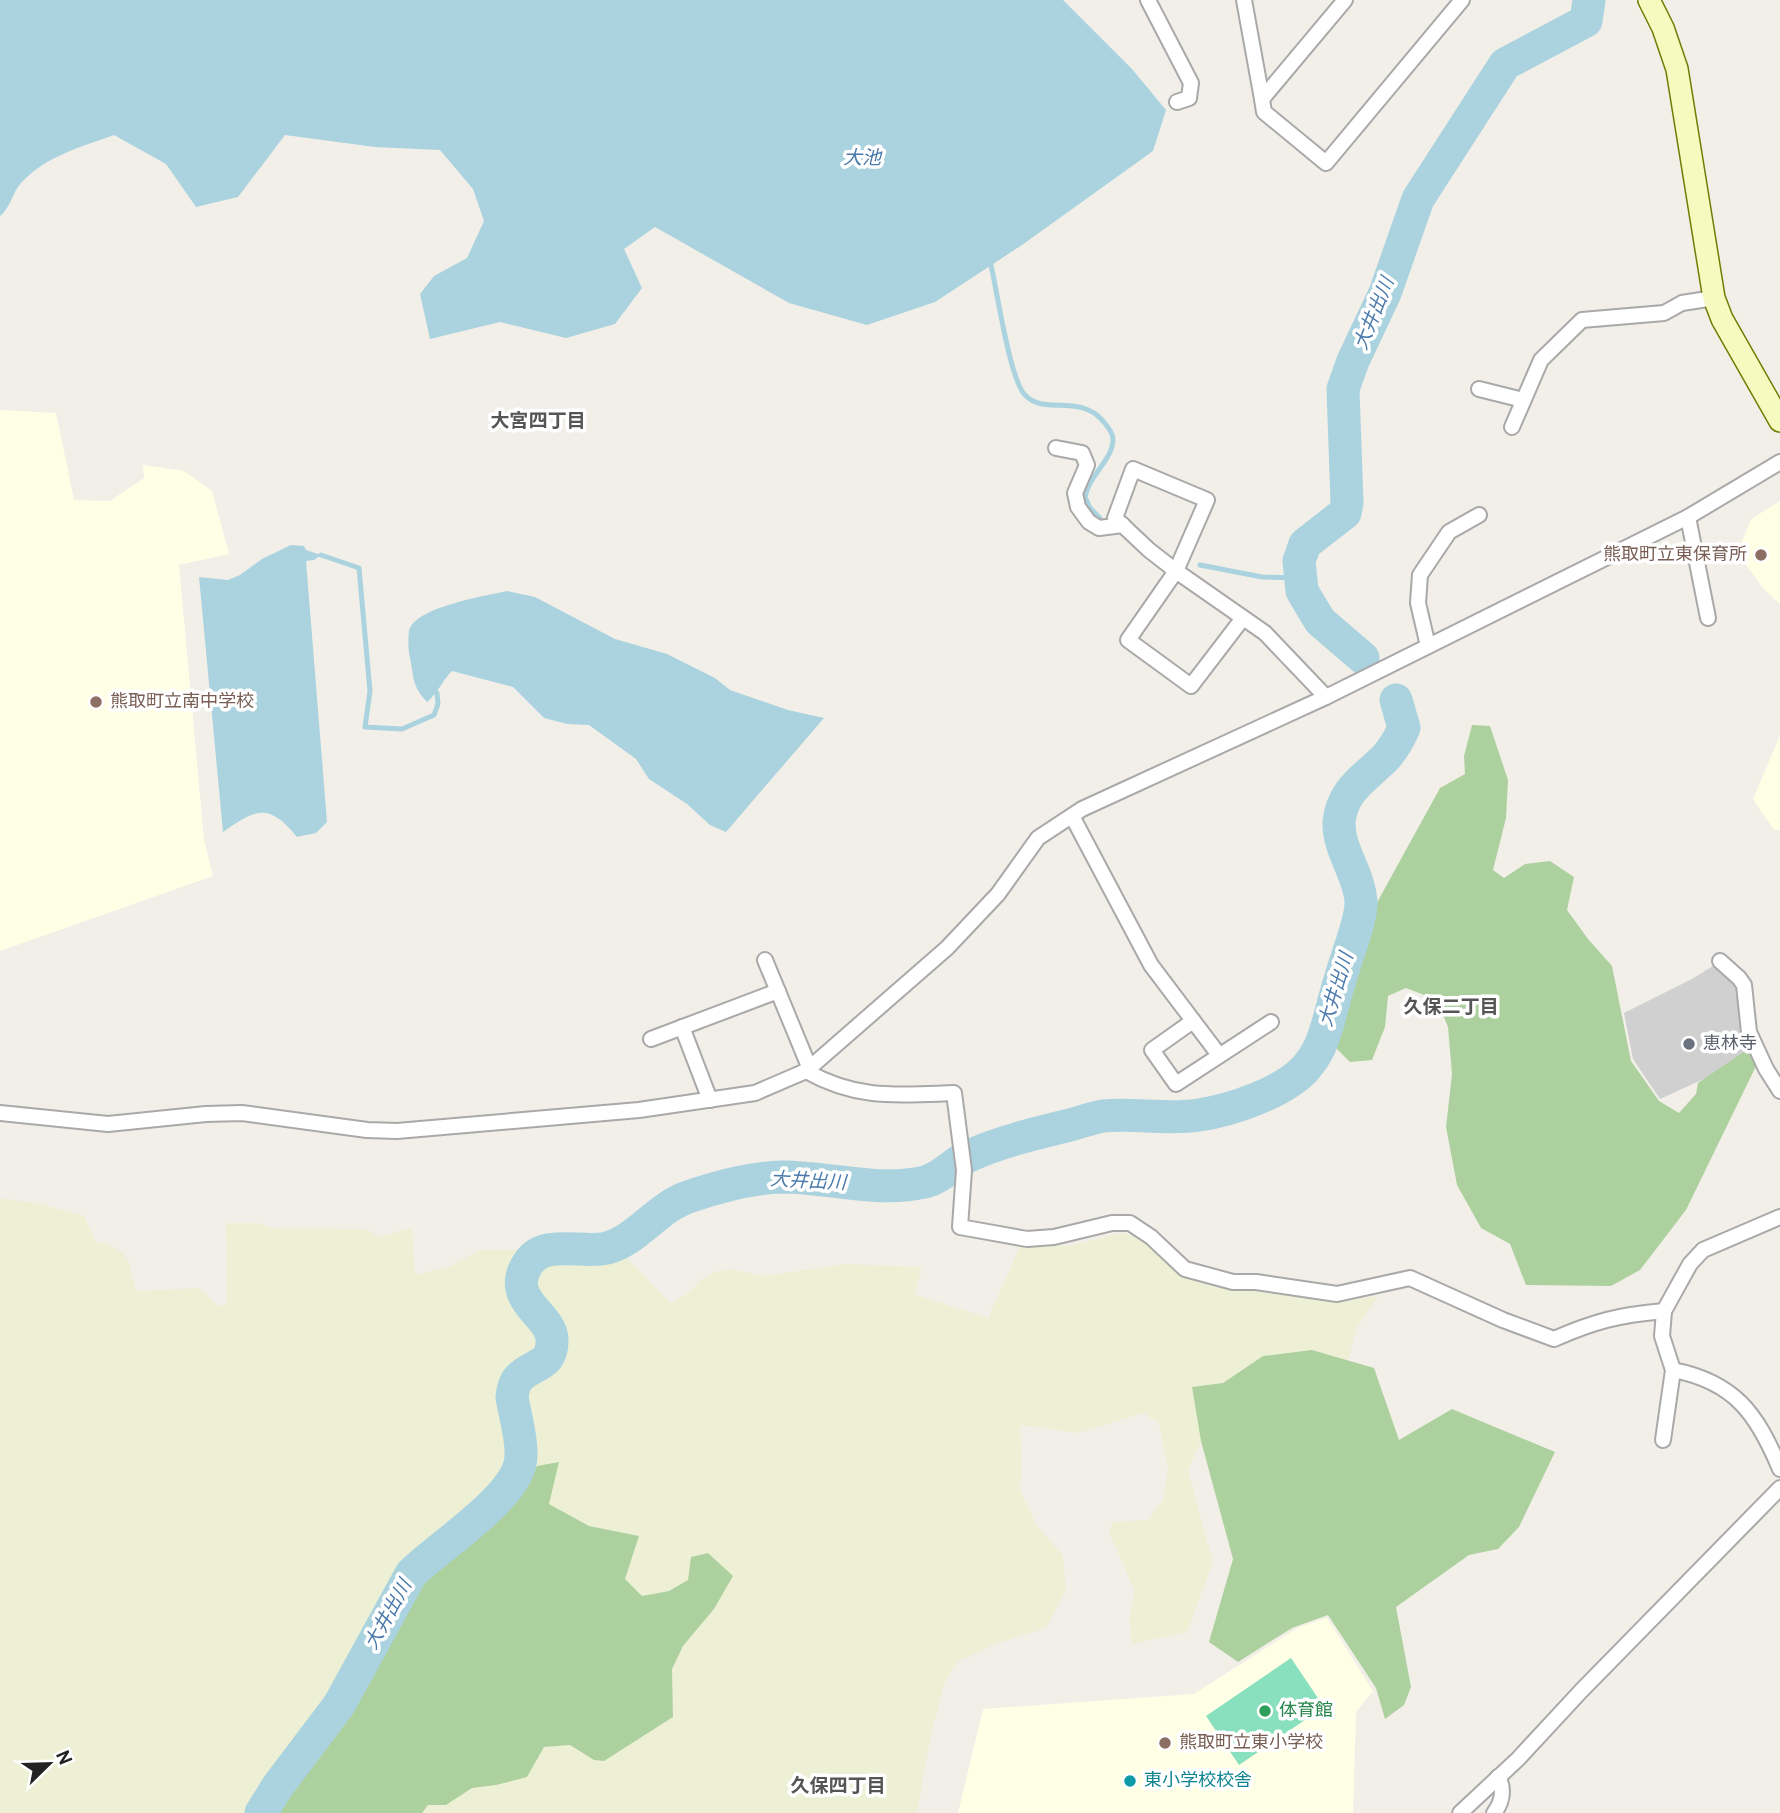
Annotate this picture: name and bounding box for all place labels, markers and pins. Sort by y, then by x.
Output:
place label: 熊取町立東保育所 [1603,544,1747,567]
marker: 熊取町立東保育所 [1753,547,1769,563]
place label: 熊取町立南中学校 [110,691,254,714]
marker: 熊取町立南中学校 [88,694,104,710]
place label: 恵林寺 [1703,1033,1757,1056]
marker: 恵林寺 [1681,1036,1697,1052]
place label: 体育館 [1279,1700,1333,1723]
marker: 体育館 [1257,1703,1273,1719]
place label: 熊取町立東小学校 [1179,1732,1323,1755]
marker: 熊取町立東小学校 [1157,1735,1173,1751]
place label: 東小学校校舎 [1144,1770,1252,1793]
marker: 東小学校校舎 [1122,1773,1138,1789]

